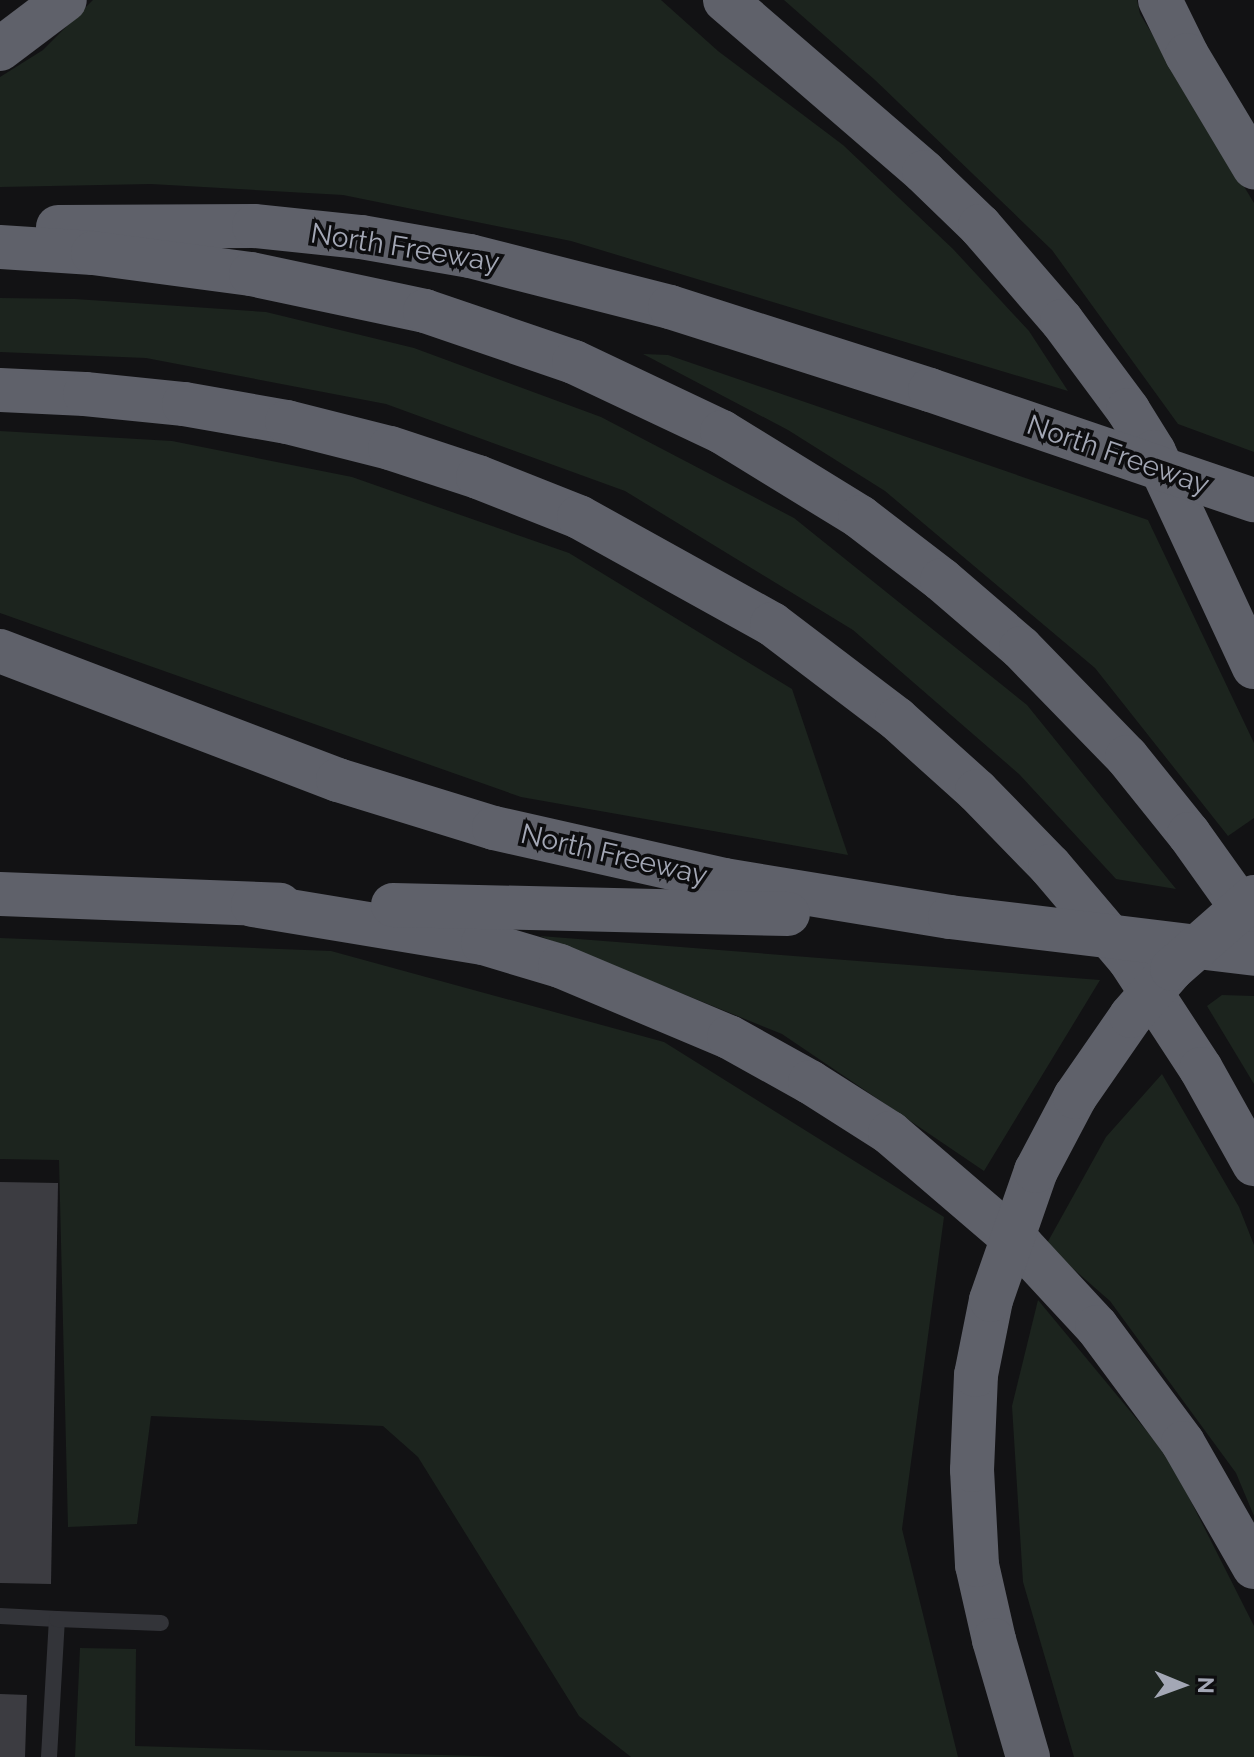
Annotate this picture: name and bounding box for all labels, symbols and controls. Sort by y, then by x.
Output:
street label: North Freeway [308,217,502,279]
street label: North Freeway [1023,408,1213,502]
street label: North Freeway [517,817,711,893]
north arrow [1142,1645,1222,1725]
text: N [1193,1677,1219,1694]

